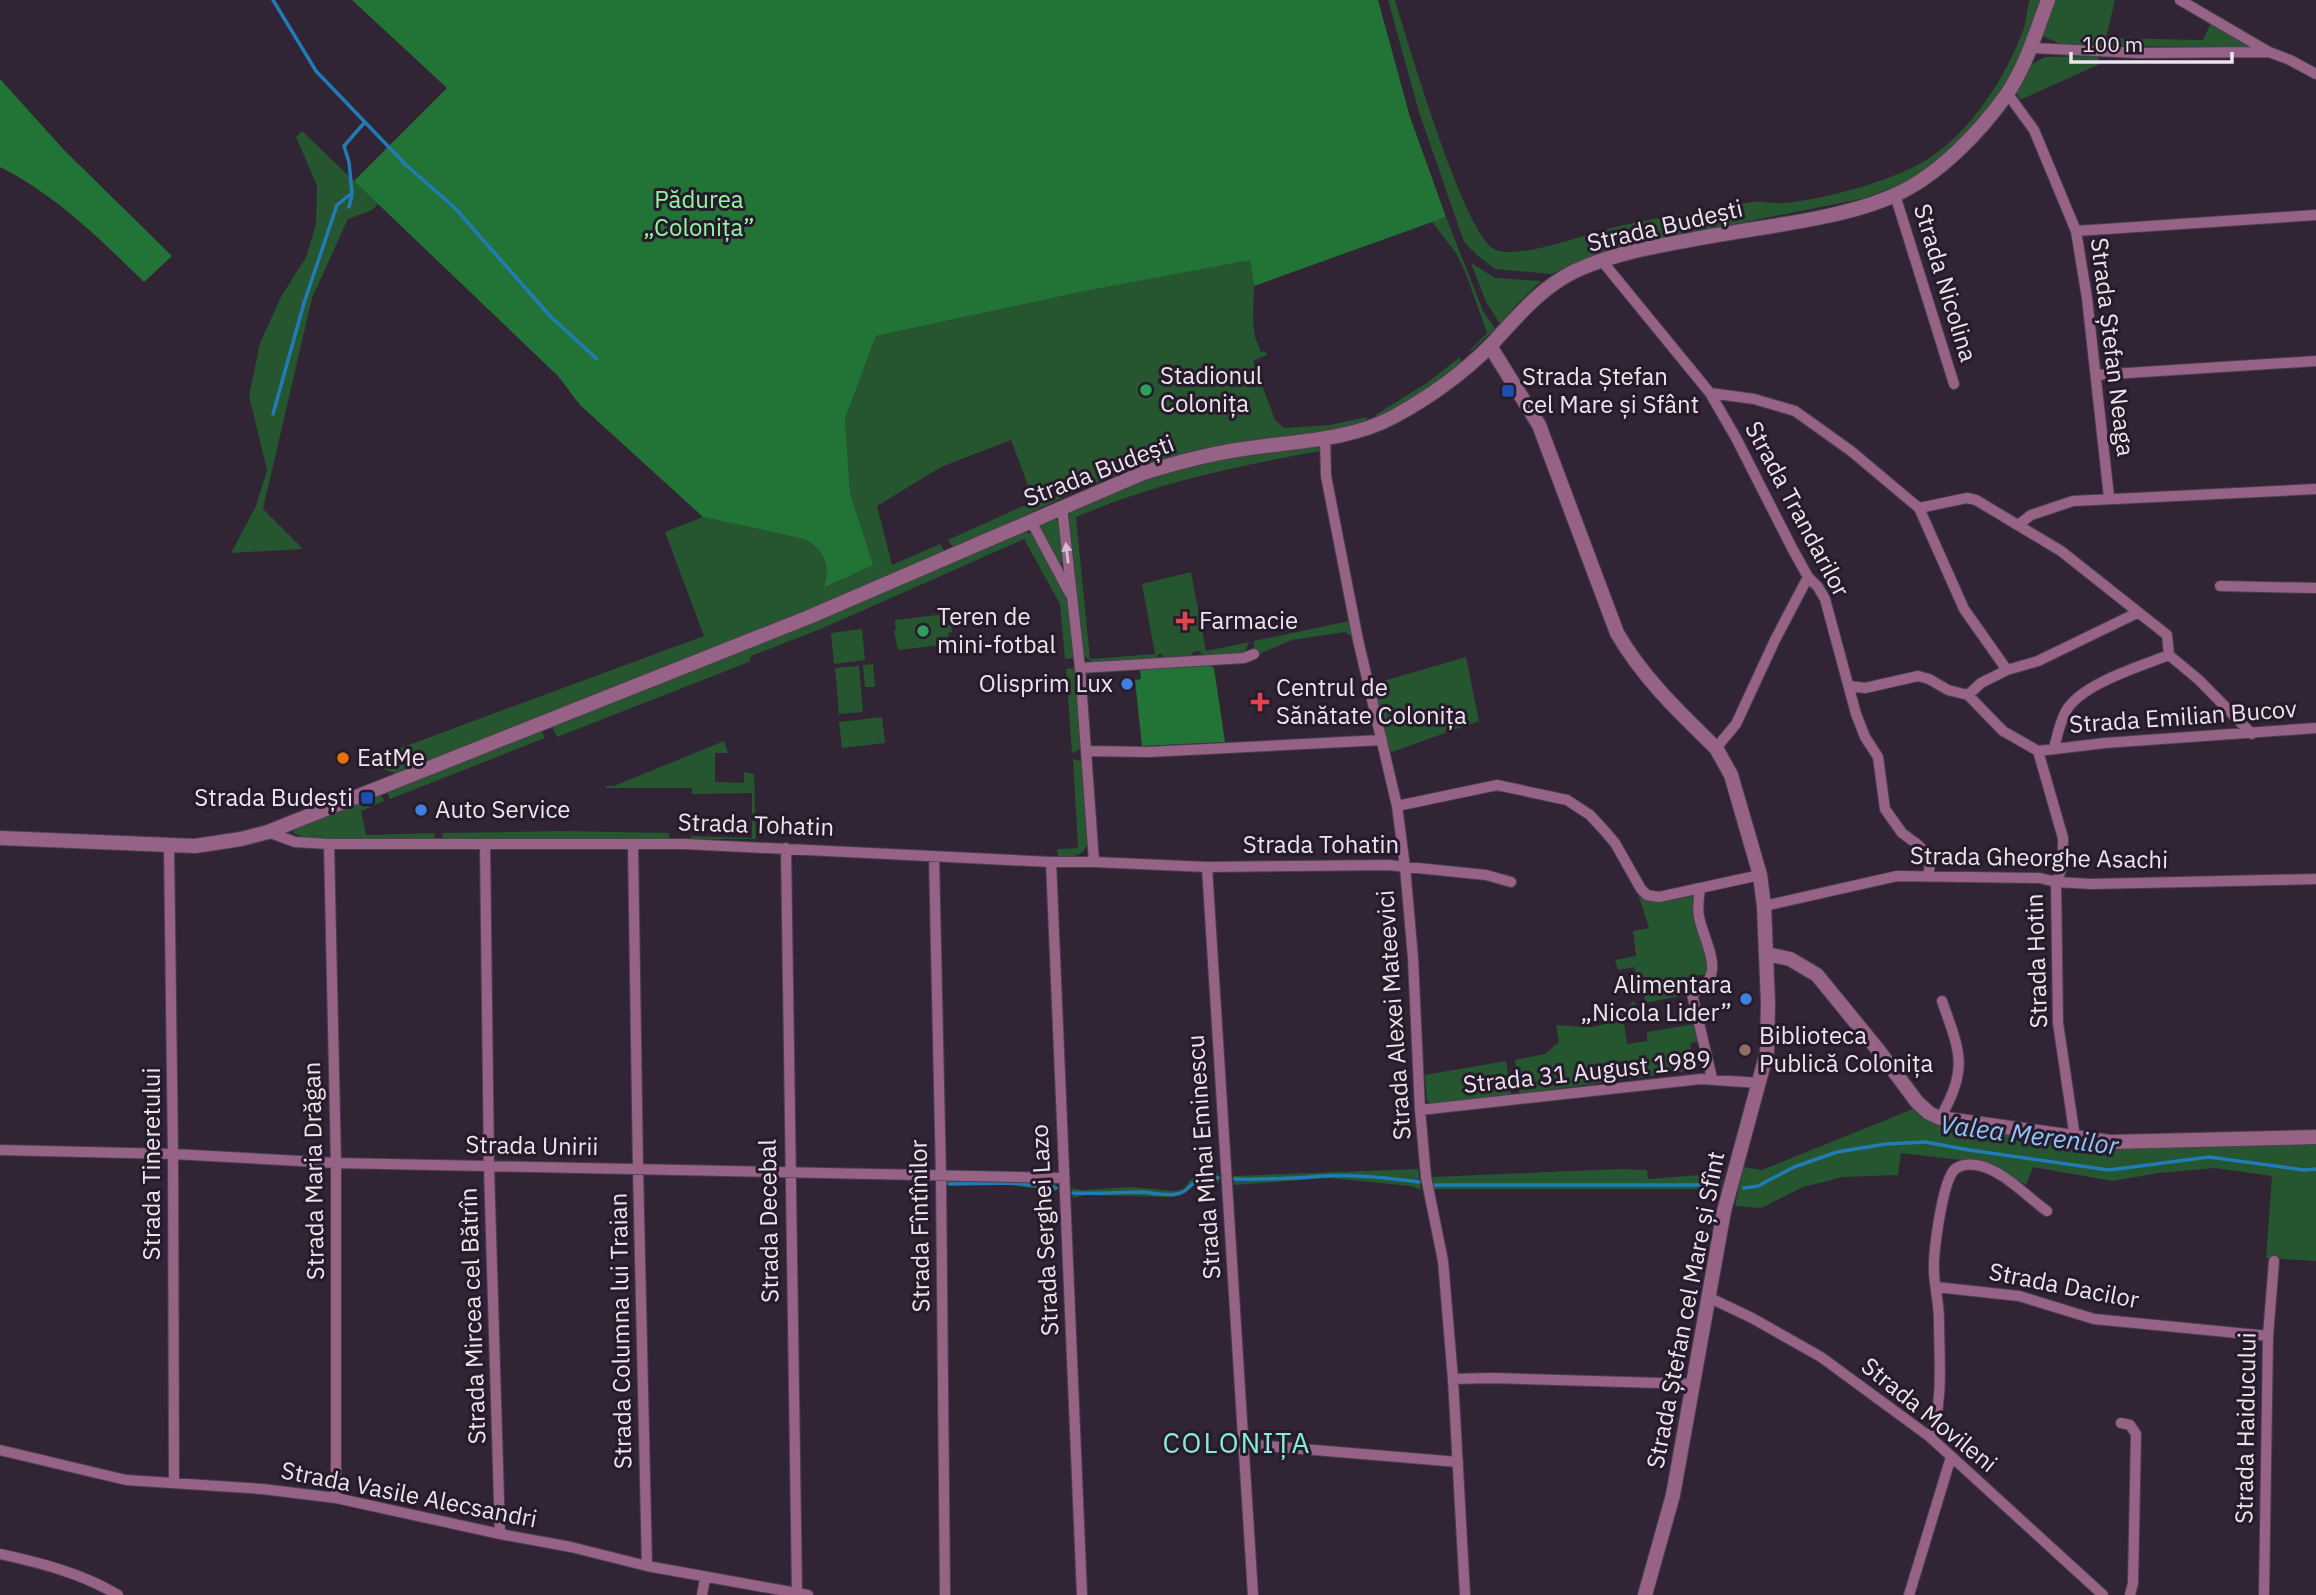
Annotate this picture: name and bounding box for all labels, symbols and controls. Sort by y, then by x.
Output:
scale bar [2071,21,2232,65]
text: 100 m [2082,30,2143,58]
park label: Pădurea „Colonița” [643,183,755,243]
street label: Strada Budești [1584,192,1746,258]
street label: Strada Nicolina [1907,200,1985,366]
street label: Strada Ștefan Neaga [2084,236,2142,458]
place label: Stadionul Colonița [1160,359,1262,419]
place label: Strada Ștefan cel Mare și Sfânt [1522,360,1699,420]
marker: Stadionul Colonița [1138,382,1154,398]
marker: Strada Ștefan cel Mare și Sfânt [1500,383,1516,399]
street label: Strada Trandarilor [1738,415,1858,602]
street label: Strada Budești [1019,427,1178,513]
one-way arrow [1062,542,1073,564]
place label: Teren de mini-fotbal [937,600,1056,660]
place label: Farmacie [1199,604,1298,636]
marker: Farmacie [1177,613,1193,629]
marker: Teren de mini-fotbal [915,623,931,639]
place label: Olisprim Lux [979,667,1113,699]
place label: Centrul de Sănătate Colonița [1276,671,1467,731]
marker: Olisprim Lux [1119,676,1135,692]
marker: Centrul de Sănătate Colonița [1250,692,1270,712]
street label: Strada Emilian Bucov [2068,692,2298,740]
place label: EatMe [357,741,425,773]
marker: EatMe [335,750,351,766]
place label: Strada Budești [194,781,353,813]
marker: Strada Budești [359,790,375,806]
place label: Auto Service [435,793,571,825]
marker: Auto Service [413,802,429,818]
street label: Strada Tohatin [677,805,835,843]
street label: Strada Tohatin [1243,828,1399,860]
street label: Strada Gheorghe Asachi [1910,839,2168,875]
street label: Strada Alexei Mateevici [1368,889,1418,1141]
street label: Strada Hotin [2018,893,2054,1029]
place label: Alimentara „Nicola Lider” [1581,968,1732,1028]
marker: Alimentara „Nicola Lider” [1738,991,1754,1007]
place label: Biblioteca Publică Colonița [1759,1019,1934,1079]
street label: Strada Mihai Eminescu [1178,1034,1228,1280]
street label: Strada 31 August 1989 [1461,1042,1712,1100]
marker: Biblioteca Publică Colonița [1737,1042,1753,1058]
street label: Strada Maria Drăgan [295,1061,331,1281]
street label: Strada Tineretului [135,1068,167,1260]
water label: Valea Merenilor [1938,1106,2122,1162]
street label: Strada Serghei Lazo [1022,1123,1066,1337]
street label: Strada Unirii [465,1128,599,1162]
street label: Strada Decebal [751,1139,785,1303]
street label: Strada Fîntînilor [901,1139,937,1313]
street label: Strada Ștefan cel Mare și Sfînt [1639,1148,1732,1471]
street label: Strada Mircea cel Bătrîn [452,1187,492,1445]
street label: Strada Columna lui Traian [602,1193,638,1469]
street label: Strada Dacilor [1986,1255,2142,1315]
street label: Strada Haiducului [2227,1332,2263,1524]
street label: Strada Movileni [1855,1349,2004,1479]
district label: COLONIȚA [1163,1424,1311,1461]
street label: Strada Vasile Alecsandri [278,1453,540,1535]

